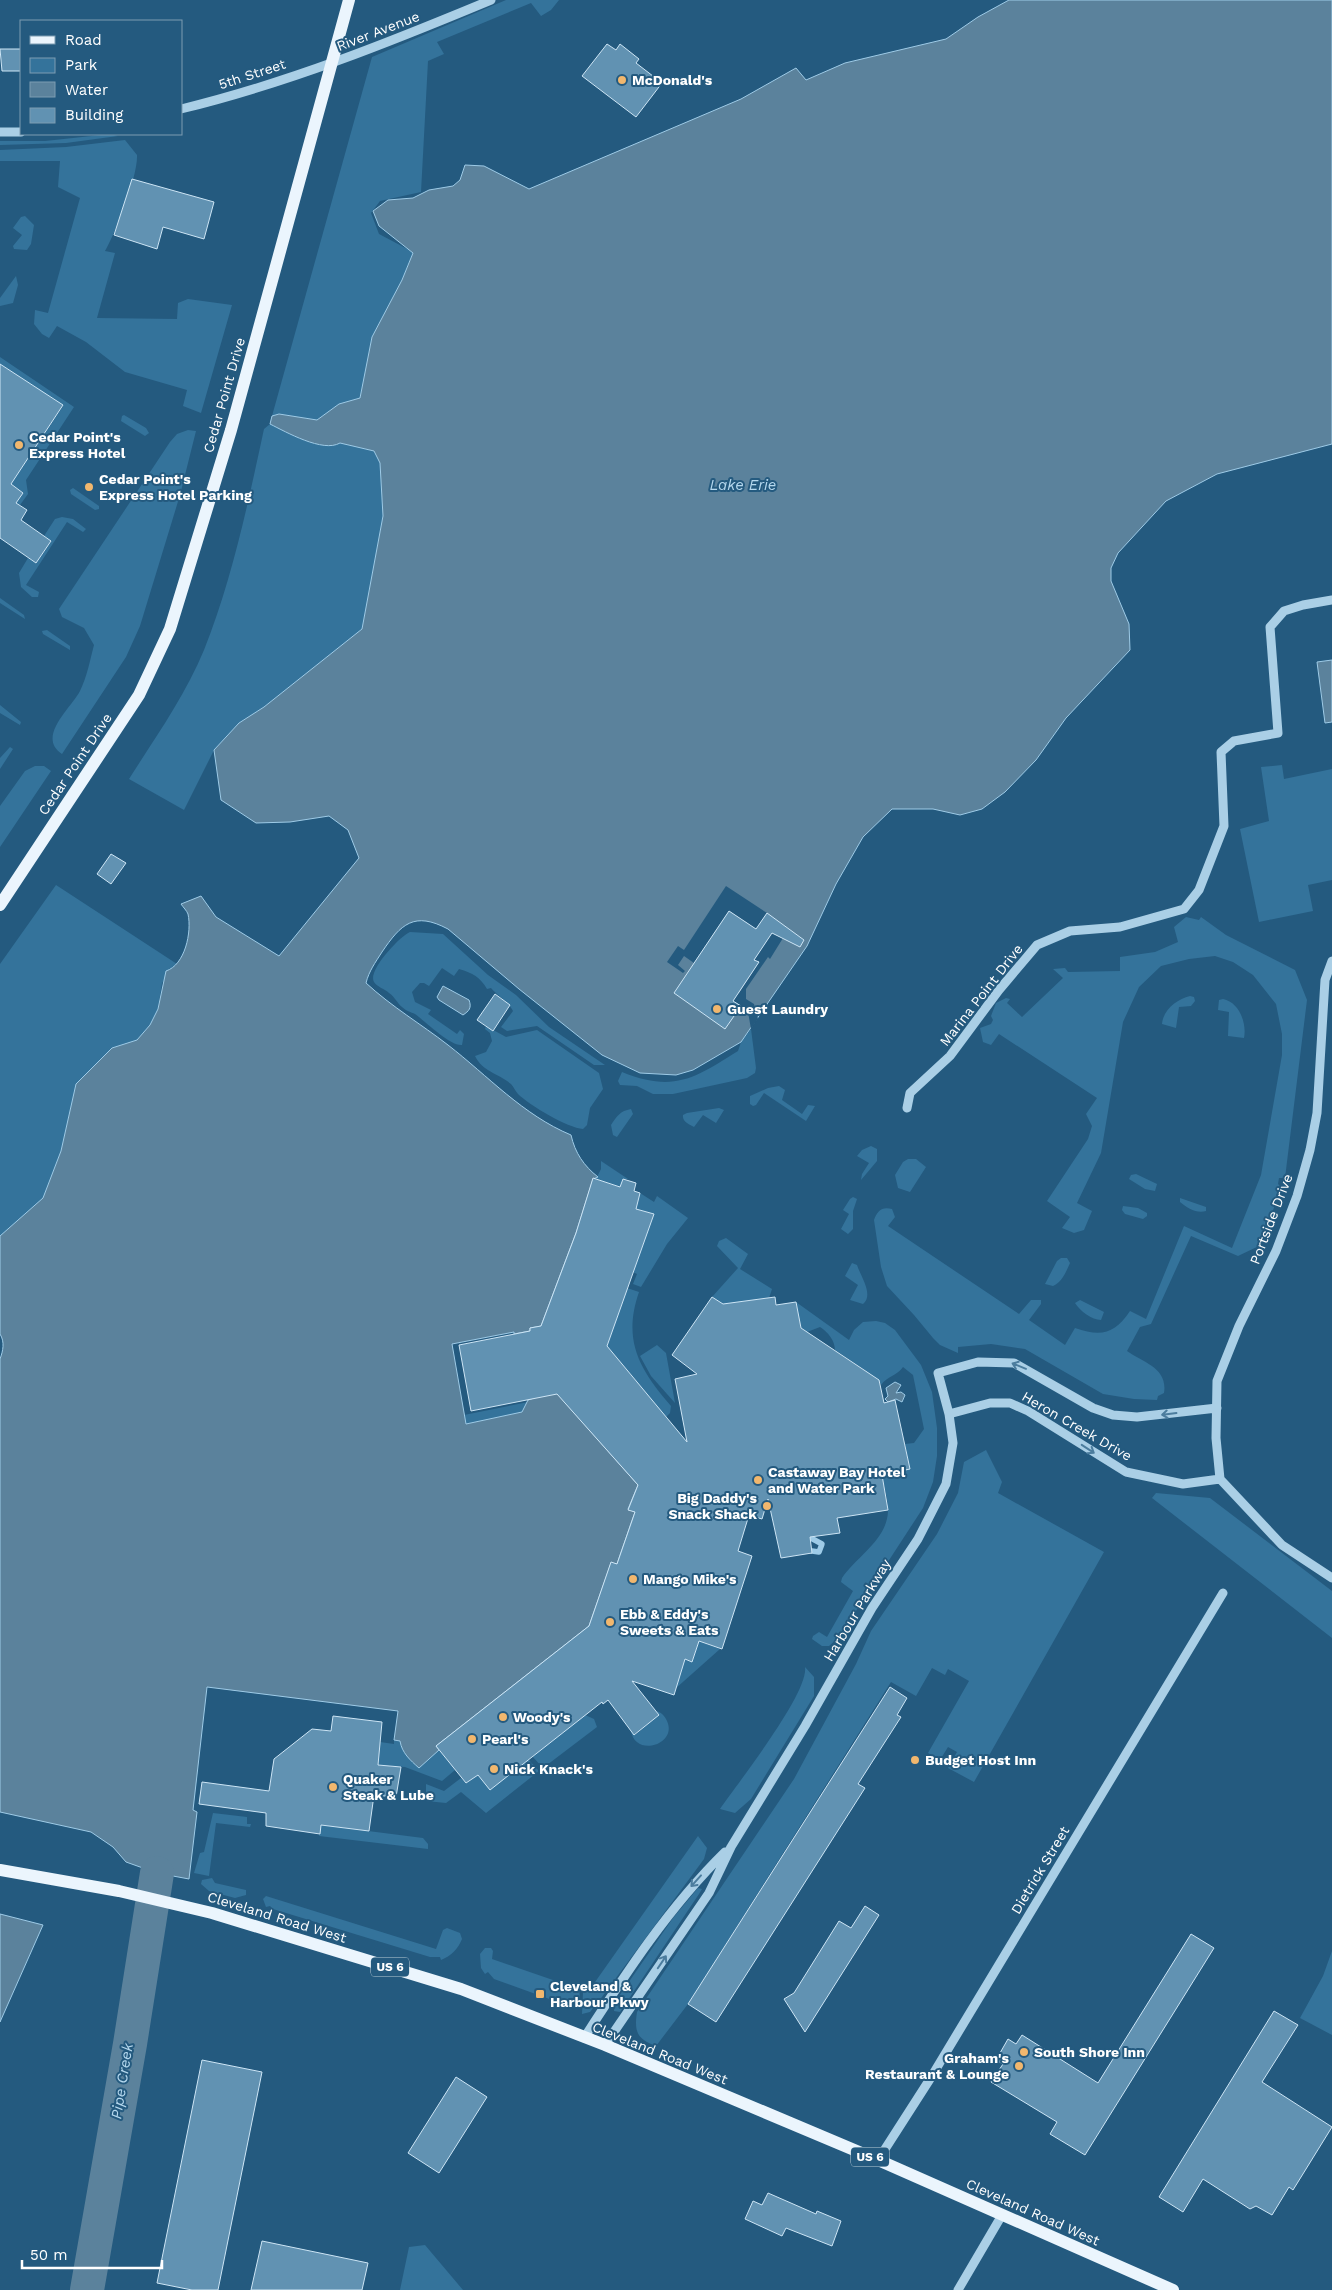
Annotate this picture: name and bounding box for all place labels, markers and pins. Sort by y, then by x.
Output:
place label: McDonald's [632,72,713,88]
marker: McDonald's [616,74,628,86]
place label: Cedar Point's Express Hotel [29,429,126,461]
marker: Cedar Point's Express Hotel [13,439,25,451]
place label: Cedar Point's Express Hotel Parking [99,471,252,503]
marker: Cedar Point's Express Hotel Parking [83,481,95,493]
place label: Guest Laundry [727,1001,828,1017]
marker: Guest Laundry [711,1003,723,1015]
place label: Castaway Bay Hotel and Water Park [768,1464,906,1496]
marker: Castaway Bay Hotel and Water Park [752,1474,764,1486]
place label: Big Daddy's Snack Shack [668,1490,758,1522]
marker: Big Daddy's Snack Shack [761,1500,773,1512]
place label: Mango Mike's [643,1571,737,1587]
marker: Mango Mike's [627,1573,639,1585]
place label: Ebb & Eddy's Sweets & Eats [620,1606,719,1638]
marker: Ebb & Eddy's Sweets & Eats [604,1616,616,1628]
place label: Woody's [513,1709,571,1725]
marker: Woody's [497,1711,509,1723]
place label: Pearl's [482,1731,529,1747]
marker: Pearl's [466,1733,478,1745]
place label: Budget Host Inn [925,1752,1036,1768]
marker: Budget Host Inn [909,1754,921,1766]
place label: Nick Knack's [504,1761,593,1777]
marker: Nick Knack's [488,1763,500,1775]
place label: Quaker Steak & Lube [343,1771,434,1803]
marker: Quaker Steak & Lube [327,1781,339,1793]
place label: Cleveland & Harbour Pkwy [550,1978,649,2010]
marker: Cleveland & Harbour Pkwy [534,1988,546,2000]
place label: South Shore Inn [1034,2044,1145,2060]
marker: South Shore Inn [1018,2046,1030,2058]
place label: Graham's Restaurant & Lounge [865,2050,1010,2082]
marker: Graham's Restaurant & Lounge [1013,2060,1025,2072]

